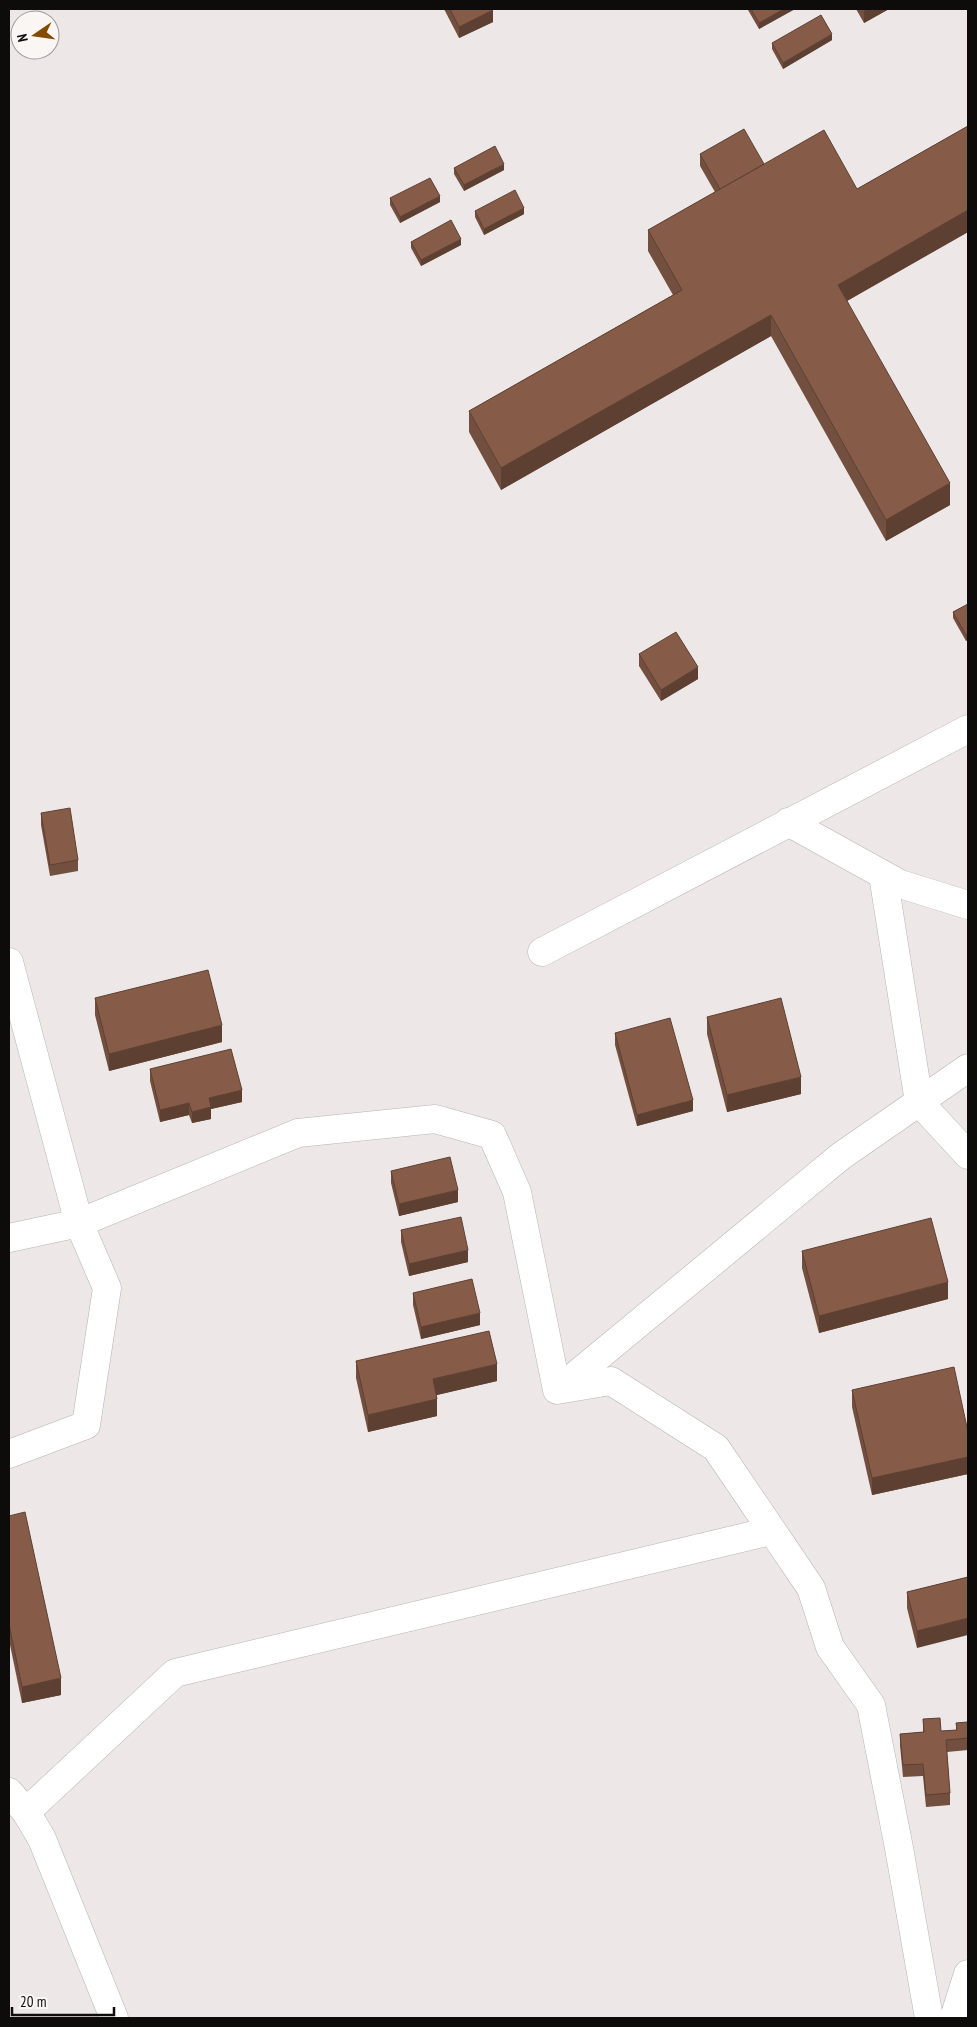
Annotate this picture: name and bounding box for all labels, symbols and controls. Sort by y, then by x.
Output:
north arrow [10,10,60,60]
text: N [13,32,32,44]
scale bar [12,1984,115,2016]
text: 20 m [20,1992,46,2011]

